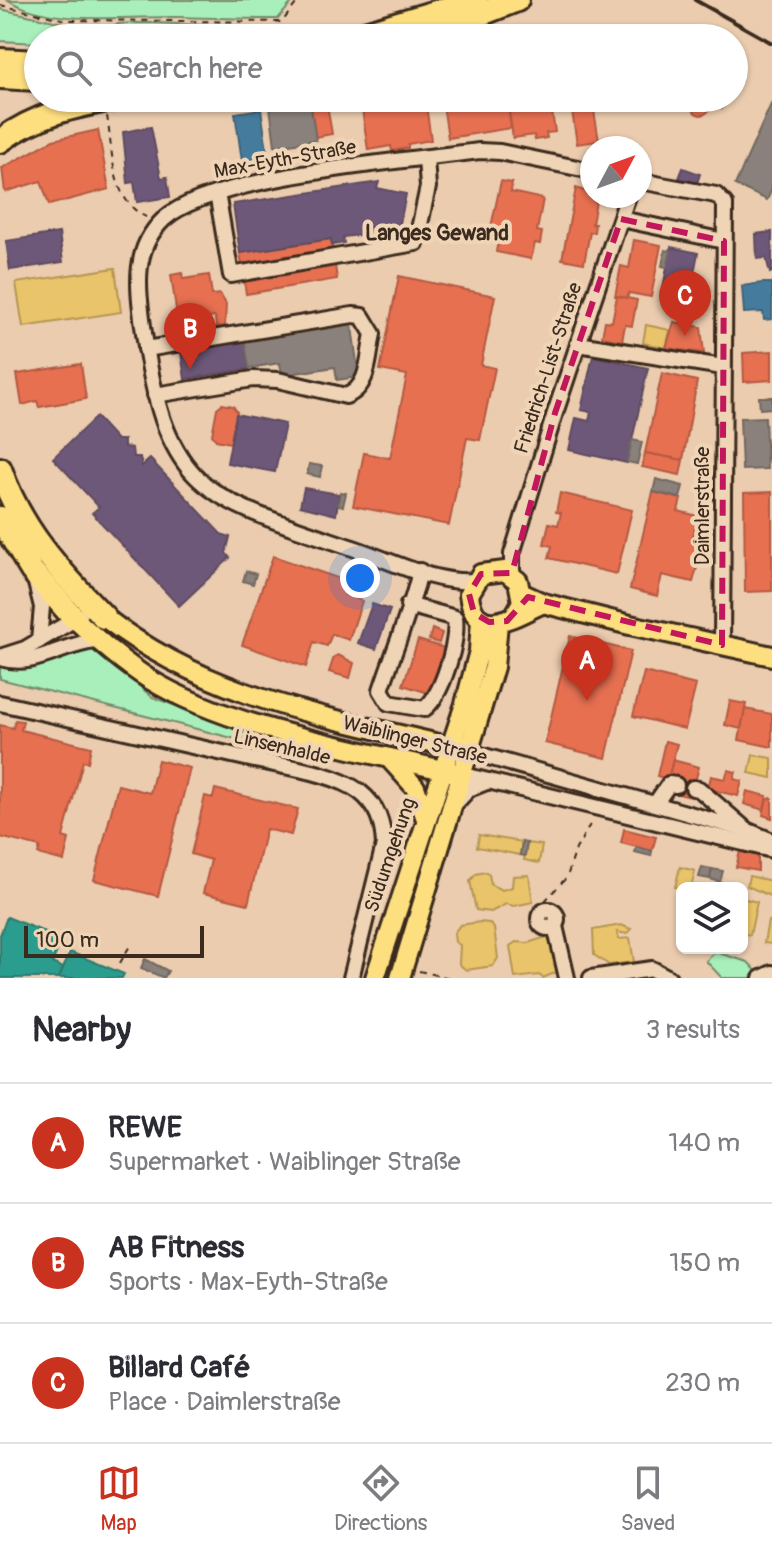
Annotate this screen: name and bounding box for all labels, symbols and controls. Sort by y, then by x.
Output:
search box [24,24,748,112]
icon: search [52,46,96,90]
text: Search here [116,50,263,87]
street label: Max-Eyth-Straße [212,134,358,184]
north arrow [580,136,652,208]
district label: Langes Gewand [365,219,509,247]
pin: C [659,270,711,336]
street label: Friedrich-List-Straße [509,279,587,457]
pin: B [164,303,216,369]
street label: Daimlerstraße [690,447,715,565]
your location [340,558,380,598]
pin: A [561,635,613,701]
street label: Waiblinger Straße [340,710,490,770]
street label: Linsenhalde [231,724,333,770]
street label: Südumgehung [359,794,421,916]
map controls [676,882,748,954]
button: layers [676,882,748,954]
scale bar [24,922,204,958]
text: 100 m [36,926,99,954]
text: Nearby [32,1009,131,1052]
text: 3 results [646,1014,740,1046]
text: REWE [108,1109,182,1146]
text: A [50,1127,66,1159]
text: 140 m [668,1127,740,1159]
text: Supermarket · Waiblinger Straße [108,1146,461,1178]
text: AB Fitness [108,1229,244,1266]
text: B [51,1247,65,1279]
text: 150 m [669,1247,740,1279]
text: Sports · Max-Eyth-Straße [108,1266,388,1298]
text: Billard Café [108,1349,250,1386]
text: C [50,1367,66,1399]
text: 230 m [665,1367,740,1399]
text: Place · Daimlerstraße [108,1386,341,1418]
tab: Map [97,1461,141,1537]
tab: Directions [334,1461,427,1537]
tab: Saved [621,1461,675,1537]

